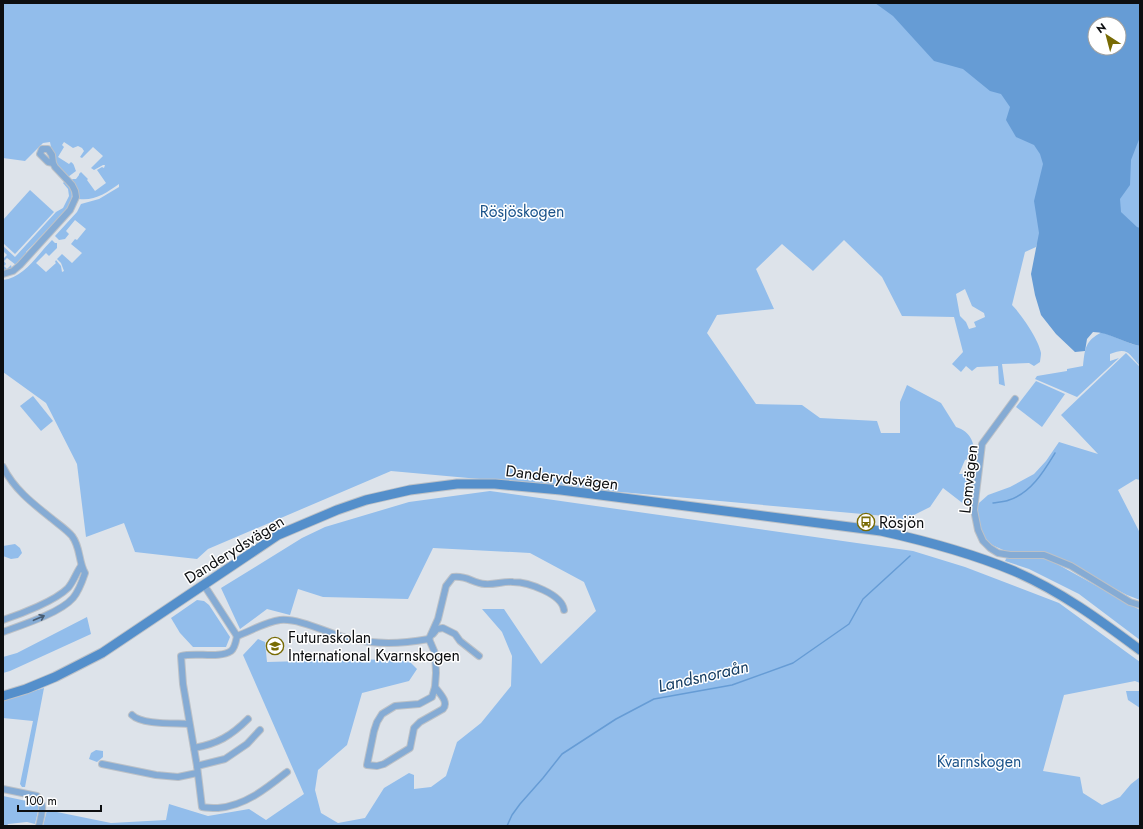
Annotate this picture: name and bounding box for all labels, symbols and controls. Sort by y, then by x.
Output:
north arrow [1087,16,1127,56]
text: N [1093,19,1109,37]
park label: Rösjöskogen [480,200,564,223]
street label: Lomvägen [953,444,984,515]
street label: Danderydsvägen [504,459,620,496]
street label: Danderydsvägen [180,510,288,589]
place label: Rösjön [879,511,924,534]
bus stop icon: Rösjön [856,512,876,532]
one-way arrow [33,613,45,621]
place label: Futuraskolan International Kvarnskogen [288,626,460,667]
school or university icon: Futuraskolan International Kvarnskogen [265,636,285,656]
water label: Landsnoraån [655,654,751,698]
park label: Kvarnskogen [937,750,1021,773]
scale bar [18,787,101,813]
text: 100 m [24,792,57,810]

